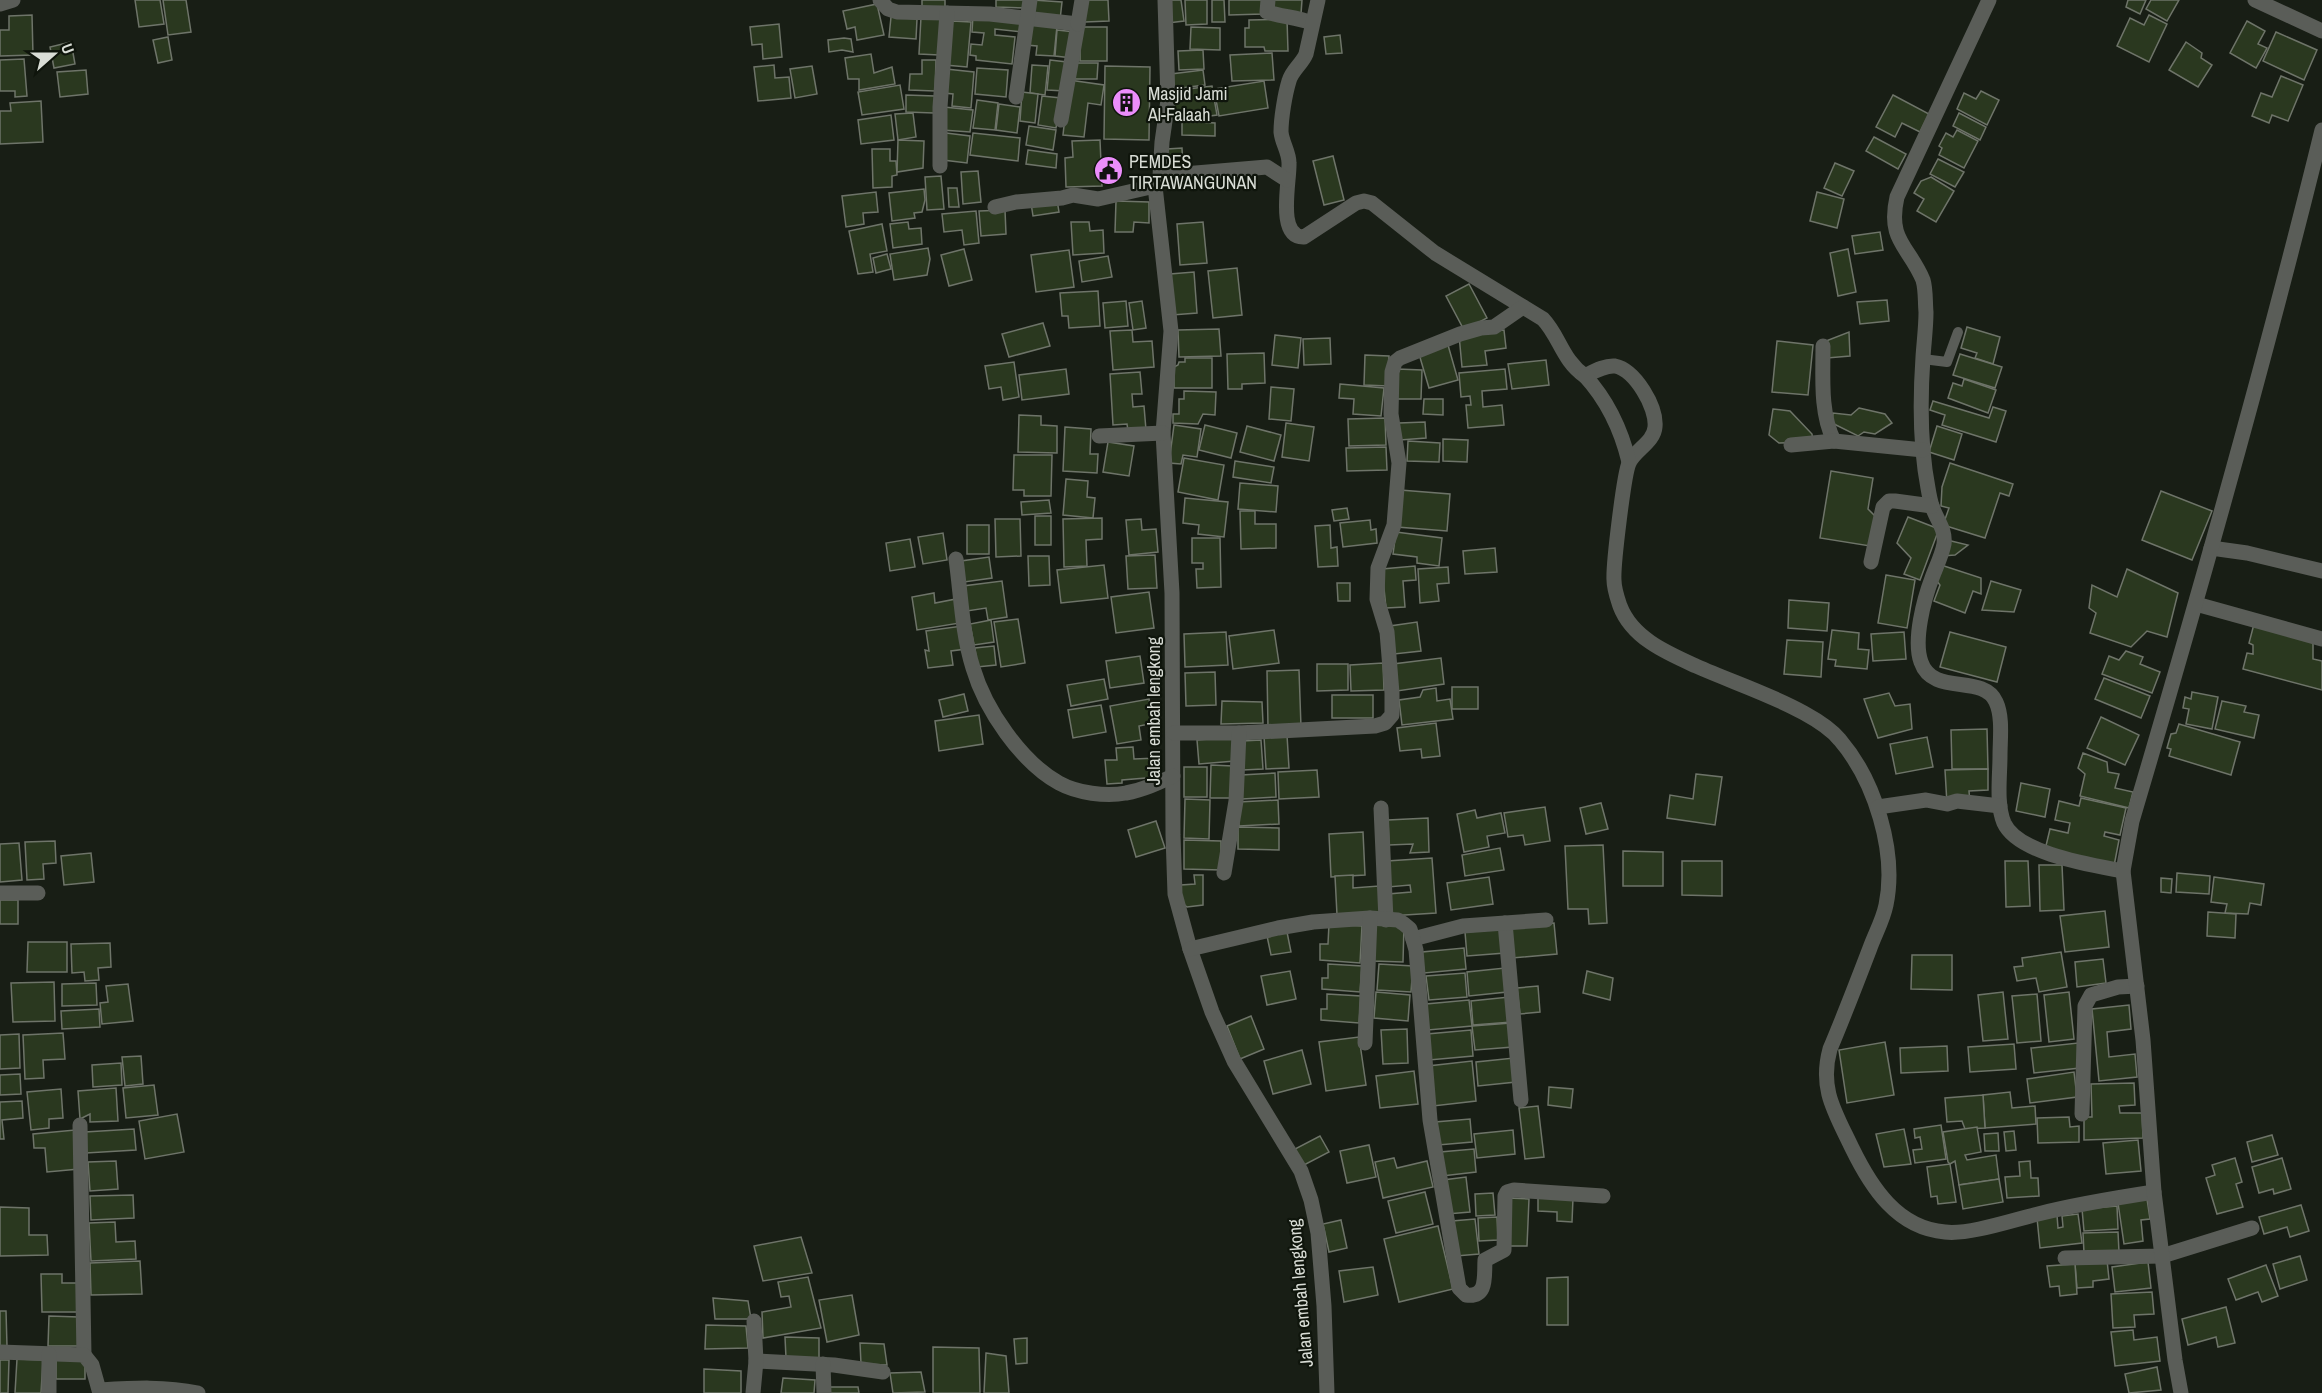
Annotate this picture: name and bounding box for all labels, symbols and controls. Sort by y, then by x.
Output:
north arrow [24,24,84,84]
text: U [56,40,80,57]
place label: Masjid Jami Al-Falaah [1147,81,1228,127]
building icon: Masjid Jami Al-Falaah [1111,87,1143,119]
place label: PEMDES TIRTAWANGUNAN [1129,149,1257,195]
public building icon: PEMDES TIRTAWANGUNAN [1092,155,1124,187]
street label: Jalan embah lengkong [1141,636,1166,785]
street label: Jalan embah lengkong [1281,1217,1319,1368]

